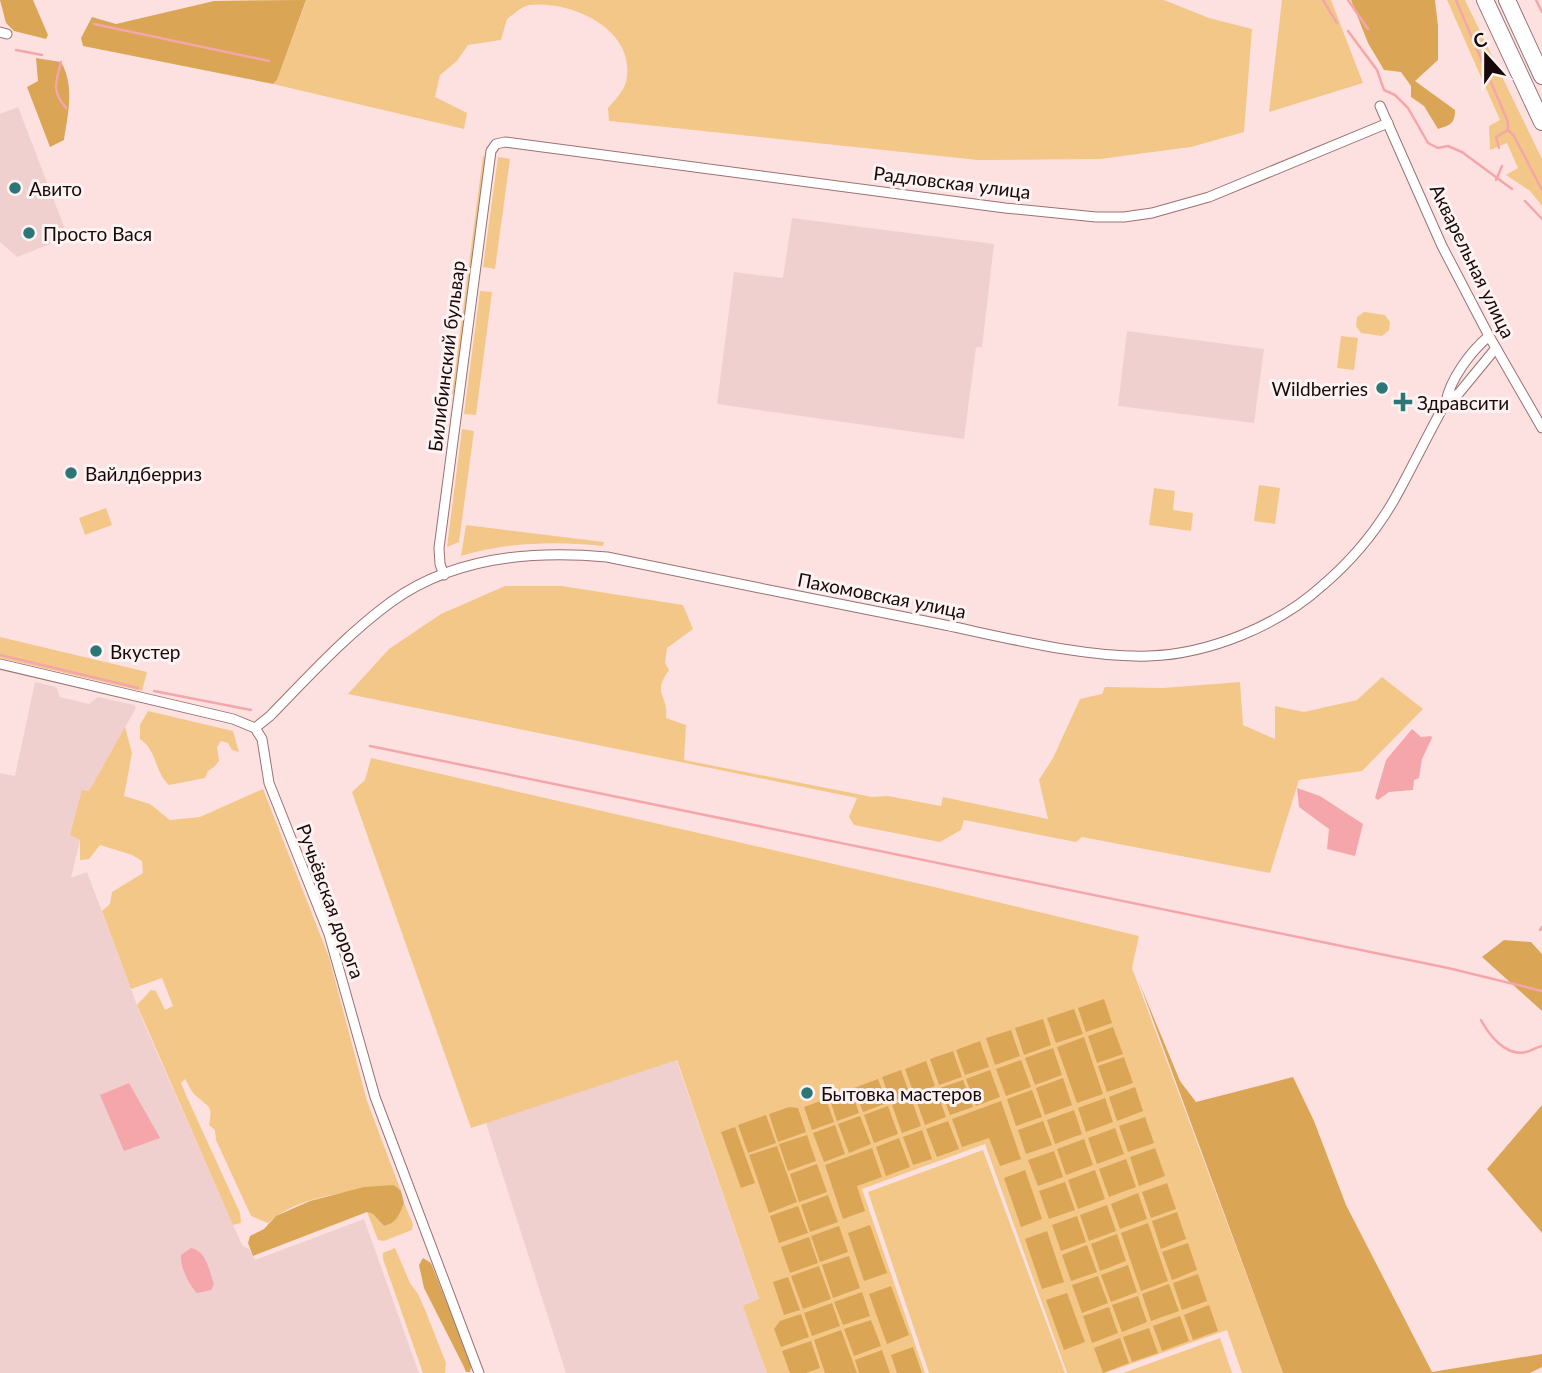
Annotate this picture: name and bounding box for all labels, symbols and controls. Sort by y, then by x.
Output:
north arrow [1451,21,1521,91]
text: С [1470,27,1490,53]
street label: Радловская улица [872,161,1032,203]
place label: Авито [29,177,82,200]
marker: Авито [7,180,23,196]
street label: Акварельная улица [1426,180,1520,342]
place label: Просто Вася [43,222,152,245]
marker: Просто Вася [21,225,37,241]
street label: Билибинский бульвар [423,259,469,453]
place label: Wildberries [1271,377,1368,400]
marker: Wildberries [1374,380,1390,396]
place label: Здравсити [1417,391,1509,414]
marker: Здравсити [1395,394,1411,410]
place label: Вайлдберриз [85,462,202,485]
marker: Вайлдберриз [63,465,79,481]
street label: Пахомовская улица [796,567,968,623]
place label: Вкустер [110,640,180,663]
marker: Вкустер [88,643,104,659]
street label: Ручьёвская дорога [292,820,370,982]
place label: Бытовка мастеров [821,1082,982,1105]
marker: Бытовка мастеров [799,1085,815,1101]

